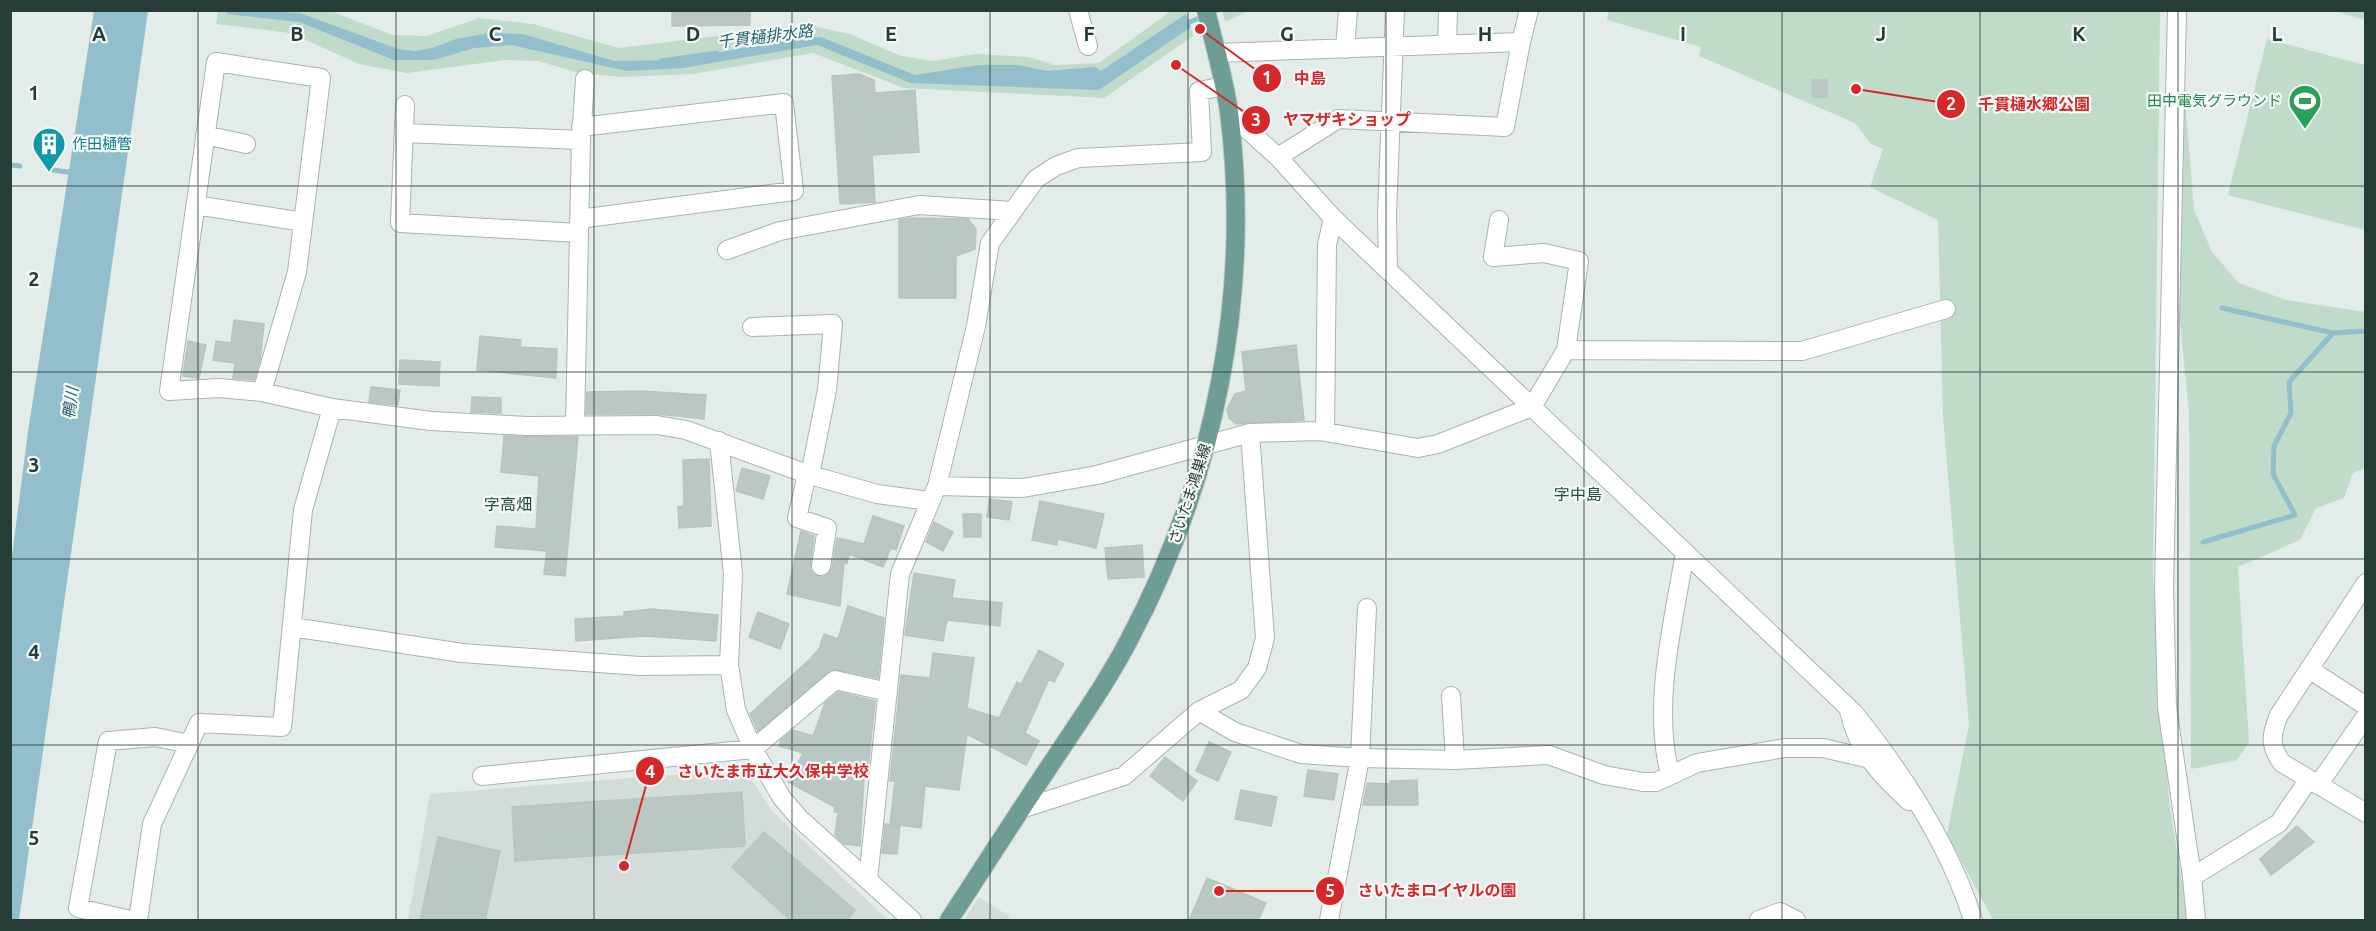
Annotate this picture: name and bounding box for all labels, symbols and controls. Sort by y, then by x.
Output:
water label: 千貫樋排水路 [716,21,816,51]
text: A [92,22,106,45]
text: B [290,22,304,45]
text: C [489,22,502,45]
text: D [686,22,700,45]
text: E [885,22,897,45]
text: F [1083,22,1095,45]
text: G [1280,22,1294,45]
text: H [1478,22,1492,45]
text: I [1680,22,1686,45]
text: J [1876,22,1886,45]
text: K [2072,22,2086,45]
text: L [2272,22,2283,45]
callout: 中島 [1252,61,1338,95]
text: 1 [1262,67,1272,87]
text: 中島 [1294,69,1326,87]
text: 1 [28,81,40,104]
sports icon: 田中電気グラウンド [2287,83,2323,130]
callout: 千貫樋水郷公園 [1936,87,2102,121]
place label: 田中電気グラウンド [2147,92,2282,109]
text: 2 [1946,93,1956,113]
text: 千貫樋水郷公園 [1978,95,2090,113]
callout: ヤマザキショップ [1241,103,1423,137]
text: 3 [1251,109,1261,129]
text: ヤマザキショップ [1283,110,1411,128]
building icon: 作田樋管 [31,126,67,173]
place label: 作田樋管 [72,135,132,152]
text: 2 [28,267,40,290]
water label: 鴨川 [59,384,81,420]
street label: さいたま鴻巣線 [1165,441,1214,546]
text: 3 [28,453,40,476]
district label: 字中島 [1554,485,1602,503]
district label: 字高畑 [484,495,532,513]
text: 4 [28,640,40,663]
callout: さいたま市立大久保中学校 [635,754,881,788]
text: 4 [645,761,655,781]
text: さいたま市立大久保中学校 [677,762,869,780]
text: 5 [28,826,40,849]
callout: さいたまロイヤルの園 [1315,874,1529,908]
text: 5 [1325,880,1335,900]
text: さいたまロイヤルの園 [1357,881,1517,899]

